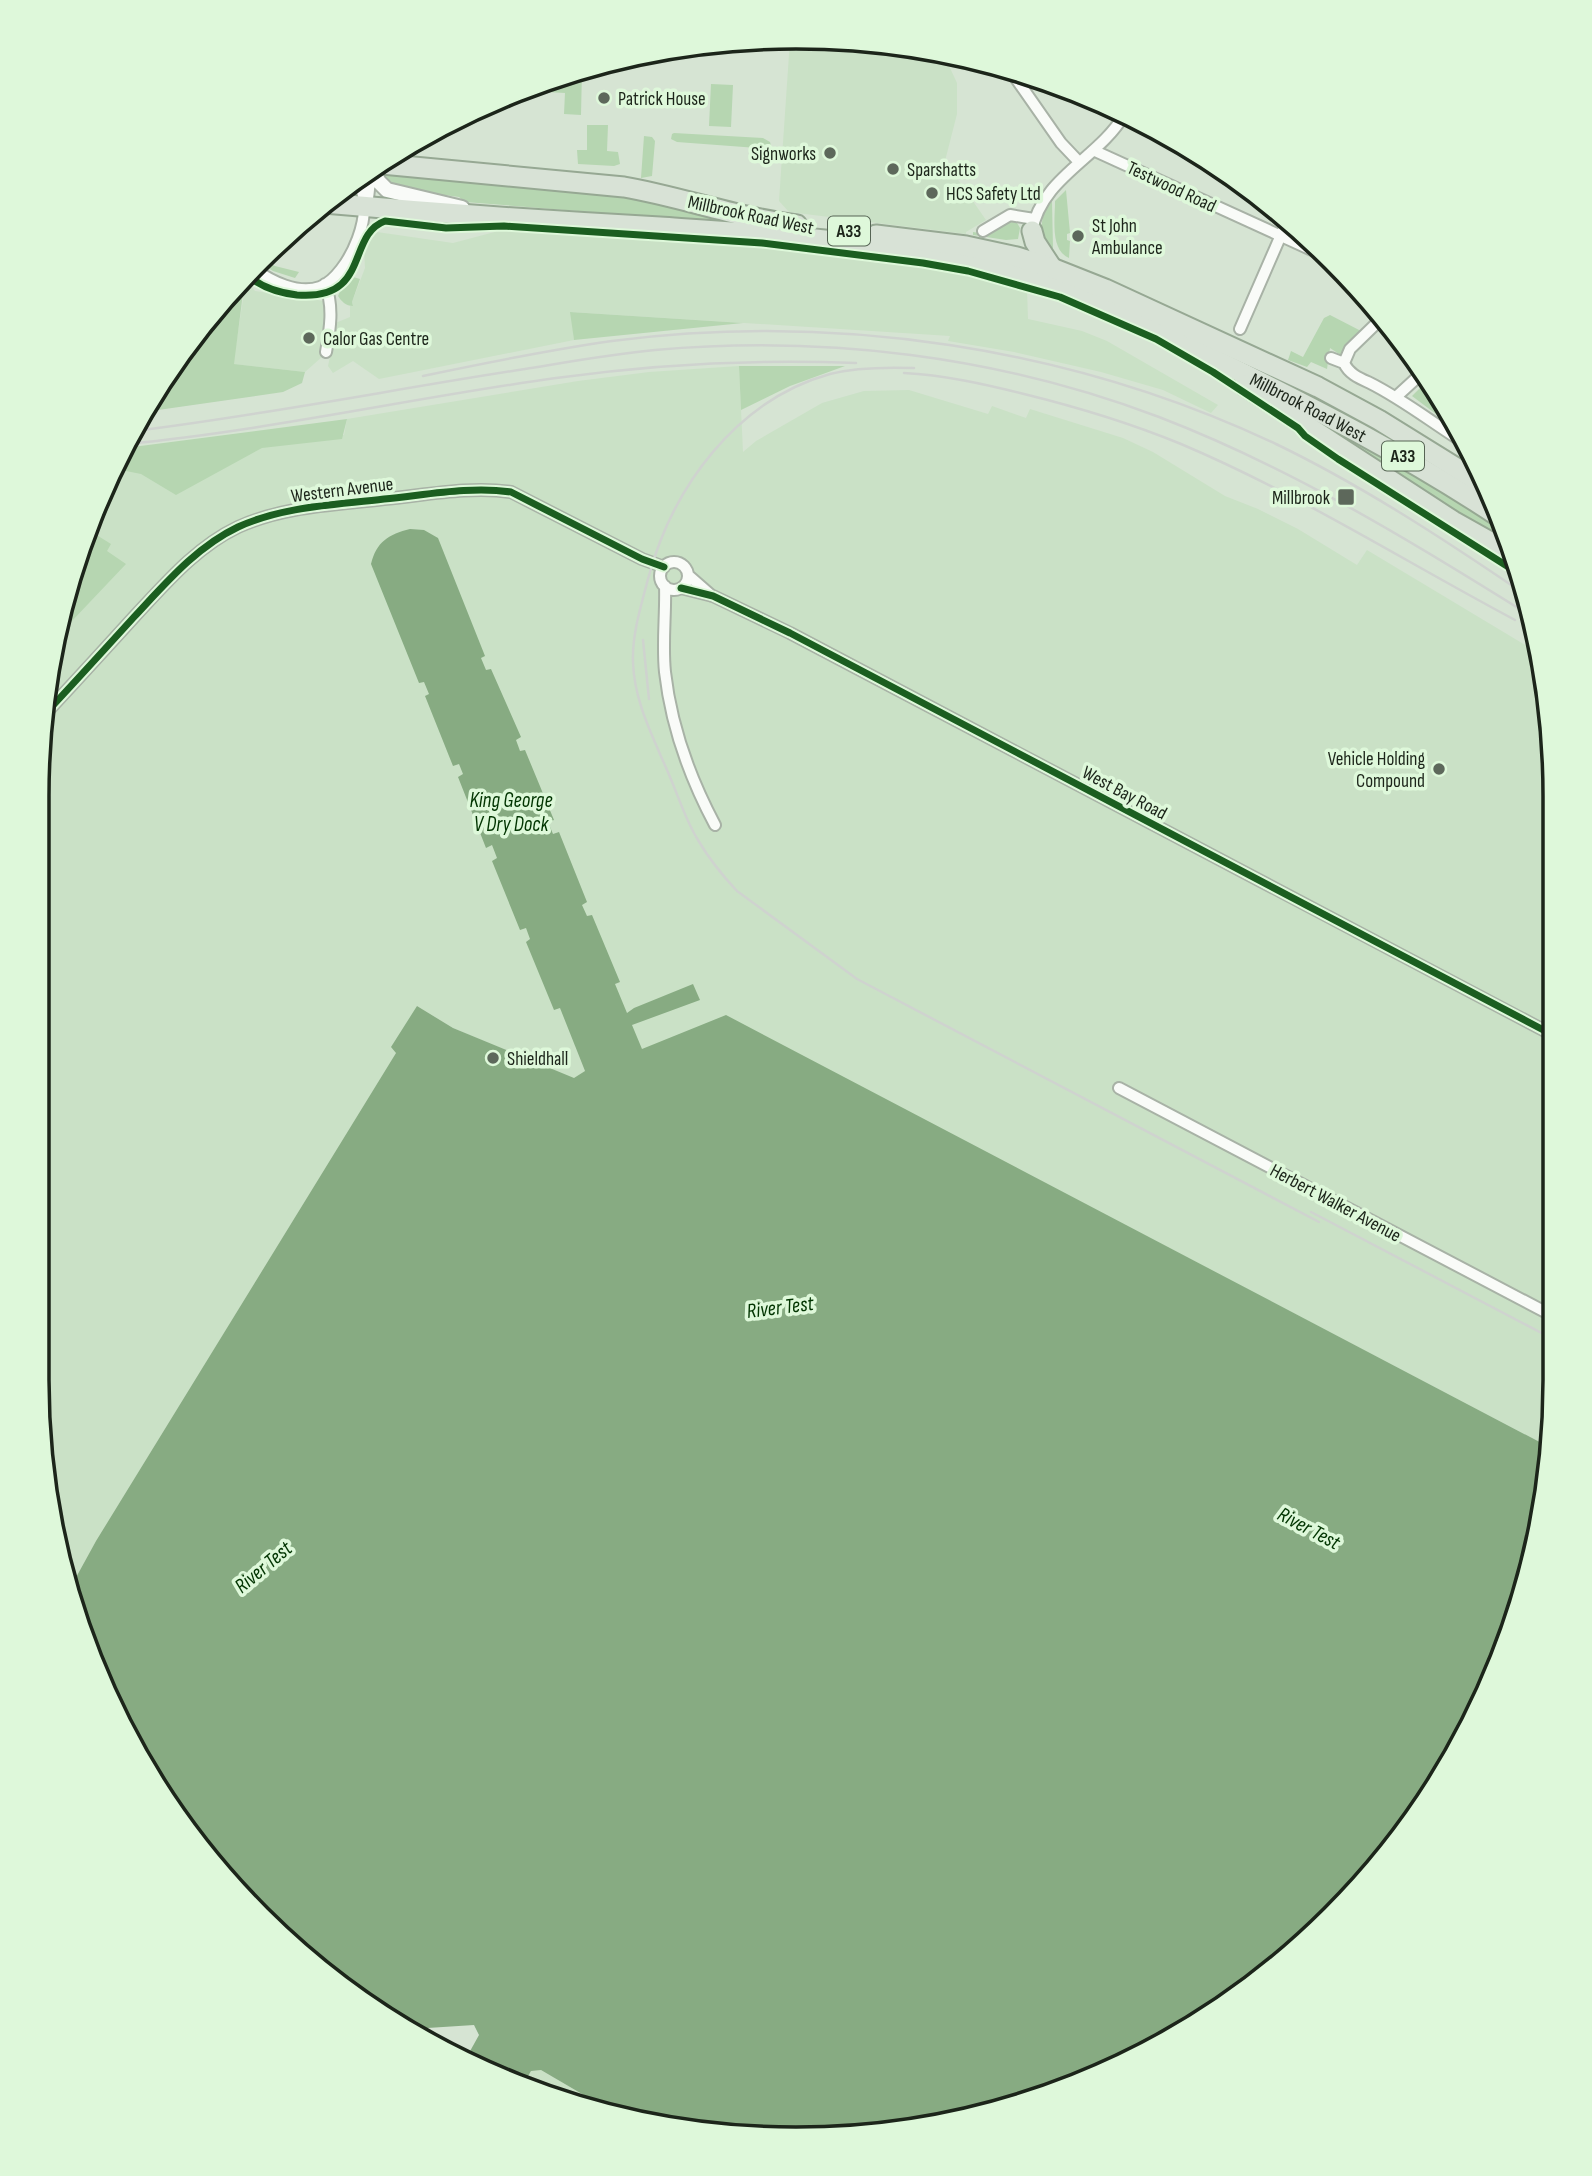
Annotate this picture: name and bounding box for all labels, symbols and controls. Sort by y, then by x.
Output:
place label: Patrick House [618,88,706,111]
marker: Patrick House [596,90,612,106]
place label: Signworks [751,143,816,166]
marker: Signworks [822,145,838,161]
street label: Testwood Road [1123,157,1220,218]
place label: Sparshatts [907,159,976,182]
marker: Sparshatts [885,161,901,177]
place label: HCS Safety Ltd [946,183,1041,206]
marker: HCS Safety Ltd [924,185,940,201]
street label: Millbrook Road West [686,191,816,240]
place label: St John Ambulance [1091,215,1163,260]
road number: A33 [828,216,870,246]
marker: St John Ambulance [1070,228,1086,244]
place label: Calor Gas Centre [323,328,429,351]
marker: Calor Gas Centre [301,330,317,346]
street label: Millbrook Road West [1246,369,1370,448]
road number: A33 [1382,442,1424,470]
street label: Western Avenue [290,473,395,508]
place label: Millbrook [1272,487,1331,510]
marker: Millbrook [1336,487,1356,507]
place label: Vehicle Holding Compound [1328,748,1425,793]
street label: West Bay Road [1078,761,1171,825]
marker: Vehicle Holding Compound [1431,761,1447,777]
water label: King George V Dry Dock [469,788,553,837]
place label: Shieldhall [507,1048,568,1071]
marker: Shieldhall [485,1050,501,1066]
street label: Herbert Walker Avenue [1266,1159,1405,1248]
water label: River Test [745,1291,816,1324]
water label: River Test [1273,1502,1345,1556]
water label: River Test [230,1536,298,1599]

